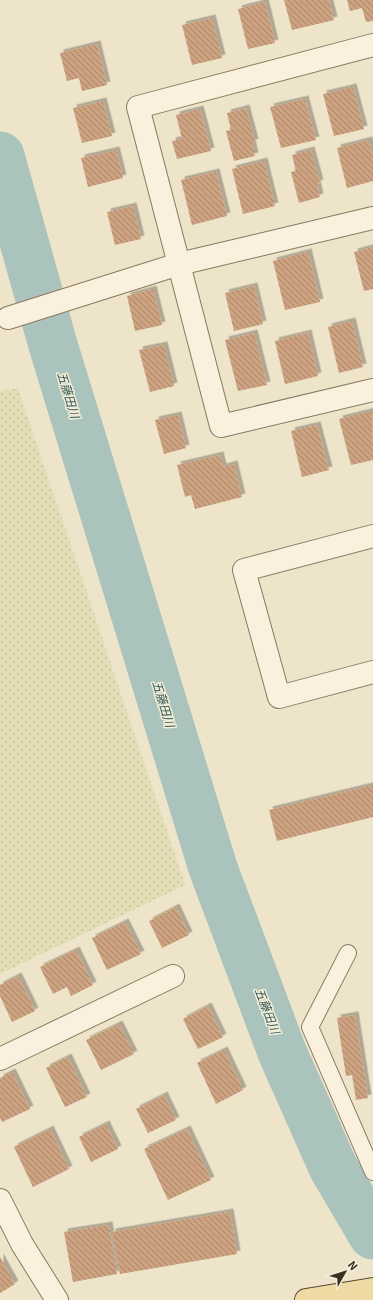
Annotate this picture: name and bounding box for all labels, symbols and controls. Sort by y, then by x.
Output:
water label: 五藤田川 [54,369,85,422]
water label: 五藤田川 [149,678,180,731]
water label: 五藤田川 [252,985,286,1038]
north arrow [325,1252,365,1292]
text: N [345,1257,362,1273]

